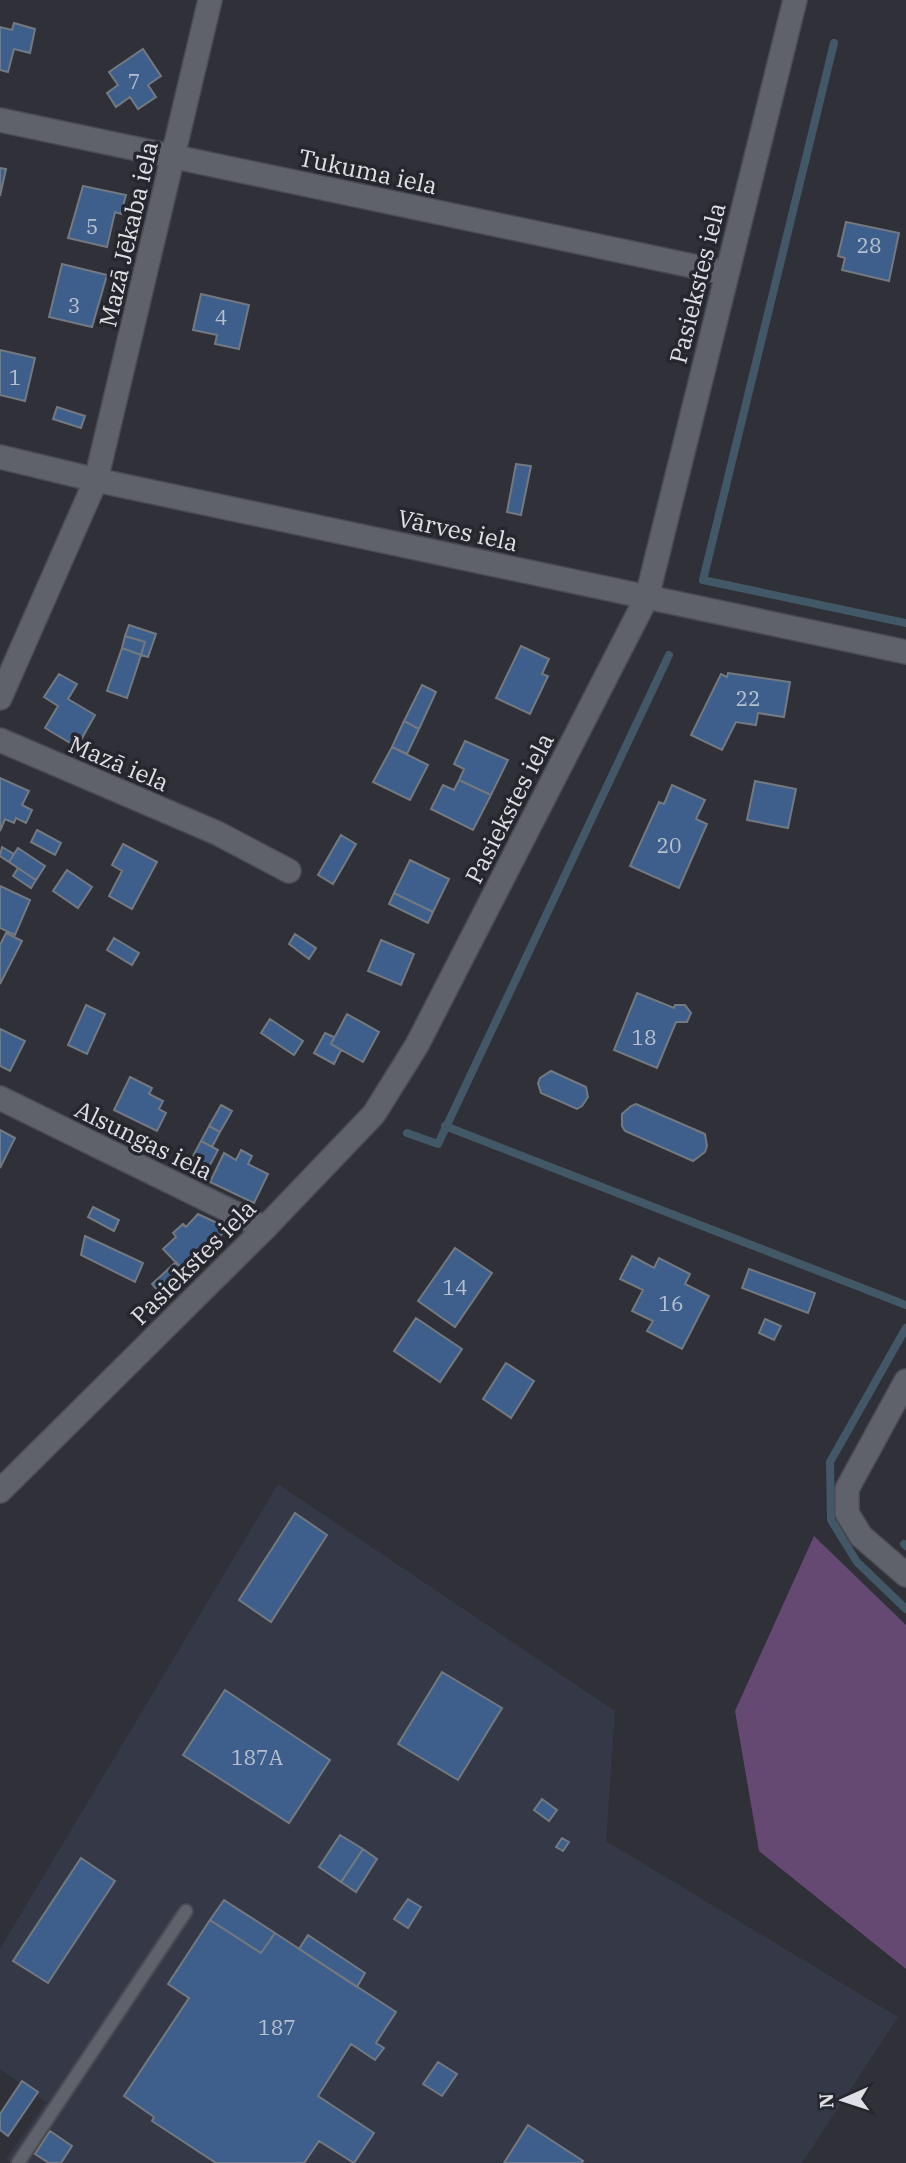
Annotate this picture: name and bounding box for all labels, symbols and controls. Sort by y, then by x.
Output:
house number: 7 [128,67,140,95]
street label: Mazā Jēkaba iela [91,138,165,330]
street label: Tukuma iela [296,141,440,201]
street label: Pasiekstes iela [662,199,732,367]
house number: 5 [86,212,98,240]
house number: 28 [856,231,882,259]
house number: 3 [68,291,80,319]
house number: 4 [215,303,227,331]
house number: 1 [9,363,21,391]
street label: Vārves iela [395,502,521,558]
house number: 22 [735,684,761,712]
street label: Pasiekstes iela [457,727,561,889]
street label: Mazā iela [64,728,174,798]
house number: 20 [656,831,682,859]
house number: 18 [631,1023,657,1051]
street label: Alsungas iela [70,1093,218,1187]
street label: Pasiekstes iela [123,1192,263,1332]
house number: 14 [442,1273,468,1301]
house number: 16 [658,1289,684,1317]
house number: 187A [231,1743,284,1771]
house number: 187 [258,2013,296,2041]
north arrow [808,2065,878,2135]
text: N [814,2093,838,2109]

